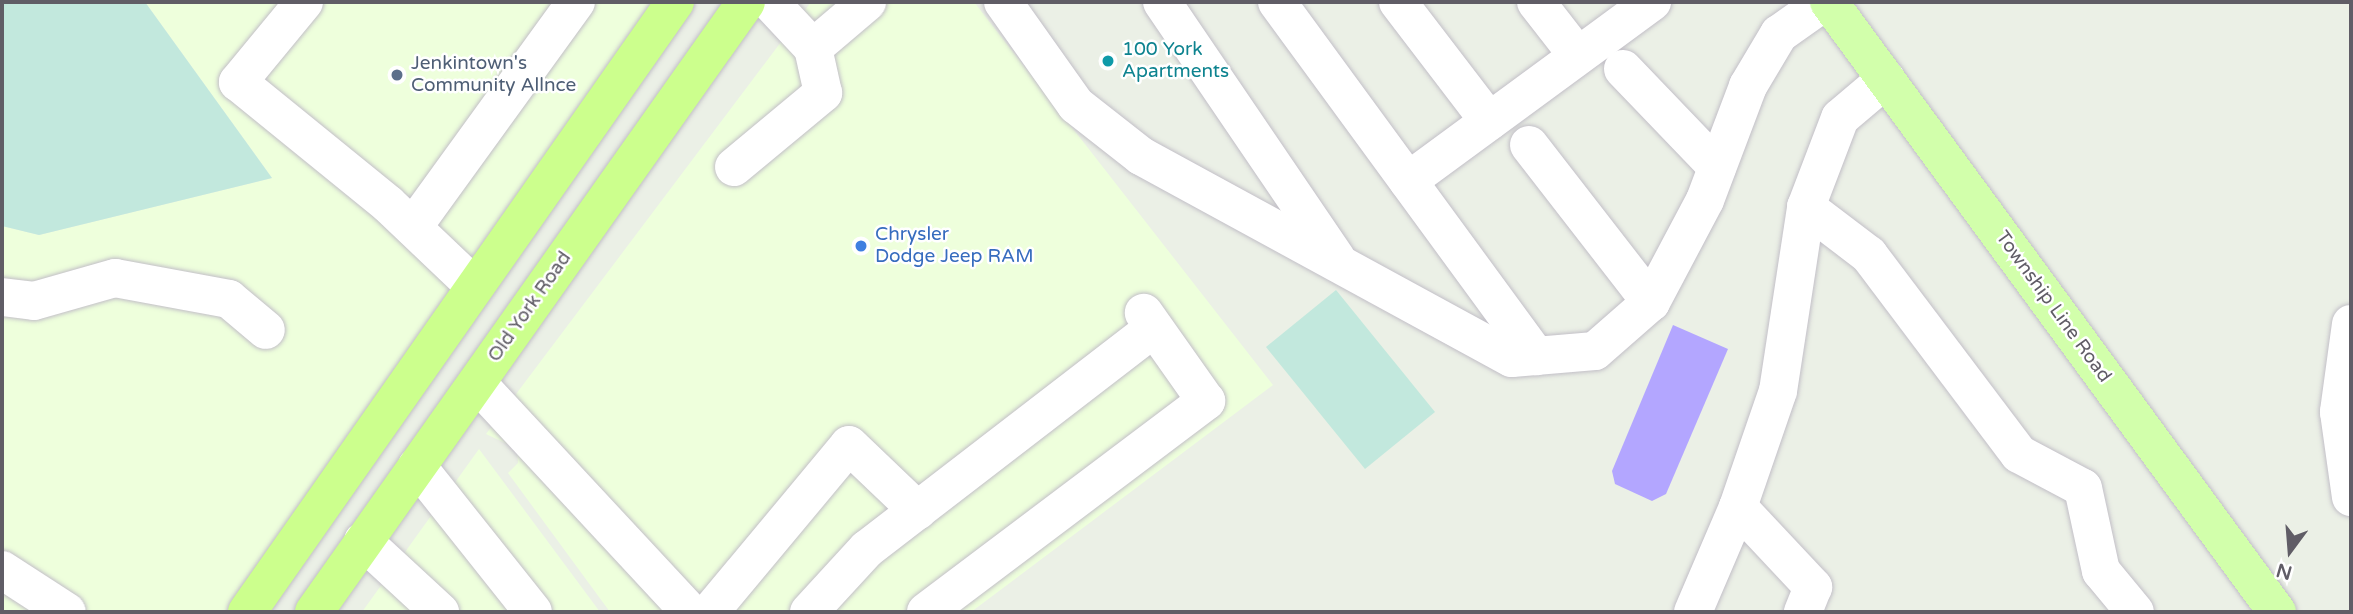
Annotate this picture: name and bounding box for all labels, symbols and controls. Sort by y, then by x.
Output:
place label: 100 York Apartments [1122,39,1229,83]
place label: Jenkintown's Community Allnce [411,53,576,97]
marker: 100 York Apartments [1100,53,1116,69]
marker: Jenkintown's Community Allnce [389,67,405,83]
place label: Chrysler Dodge Jeep RAM [875,224,1033,268]
street label: Township Line Road [1990,227,2116,387]
marker: Chrysler Dodge Jeep RAM [853,238,869,254]
street label: Old York Road [484,247,576,367]
north arrow [2255,516,2325,586]
text: N [2274,559,2295,584]

